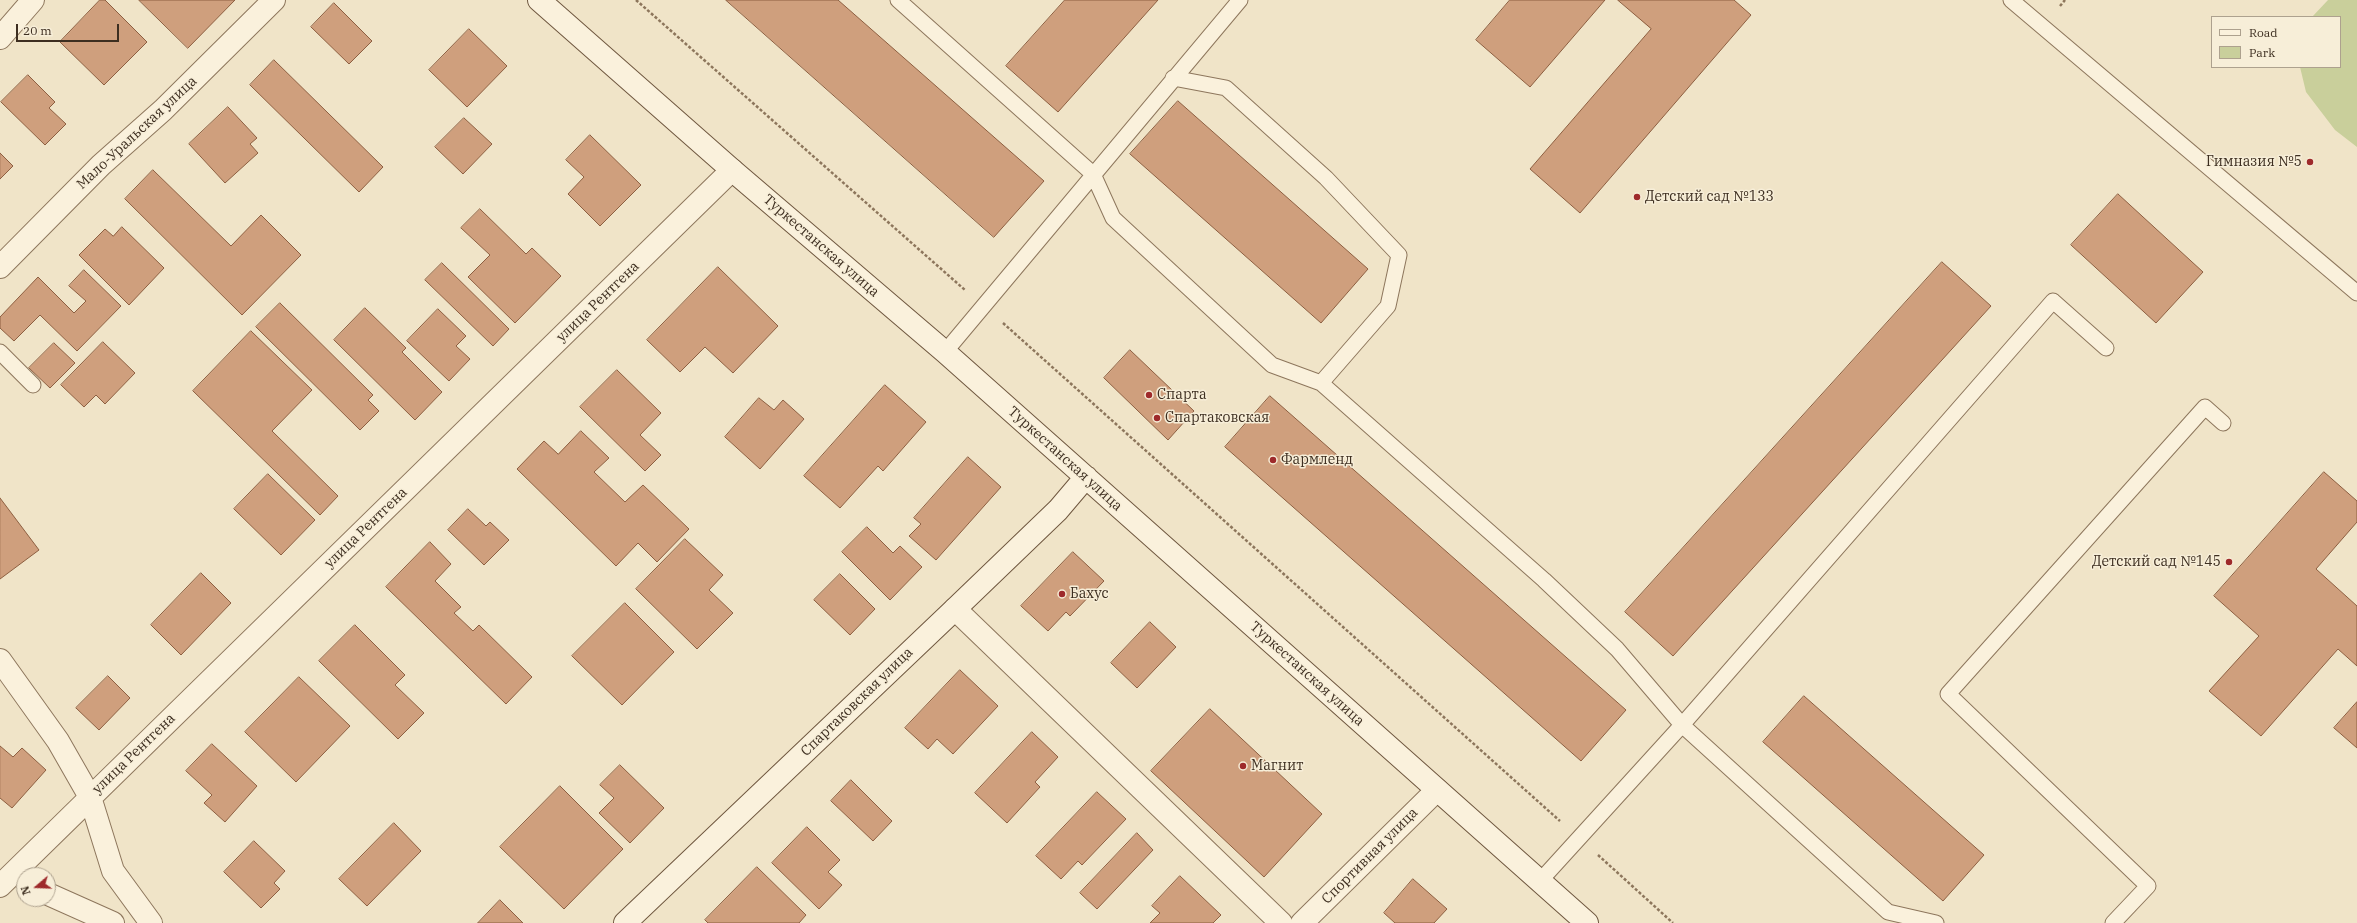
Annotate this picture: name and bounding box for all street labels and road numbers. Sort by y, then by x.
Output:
street label: Мало-Уральская улица [73,73,201,193]
street label: Туркестанская улица [760,191,882,301]
street label: улица Рентгена [553,258,643,346]
street label: Туркестанская улица [1004,403,1126,515]
street label: улица Рентгена [321,484,411,572]
street label: Туркестанская улица [1246,618,1368,730]
street label: Спартаковская улица [798,644,916,760]
street label: улица Рентгена [89,710,179,798]
street label: Спортивная улица [1318,804,1422,908]

